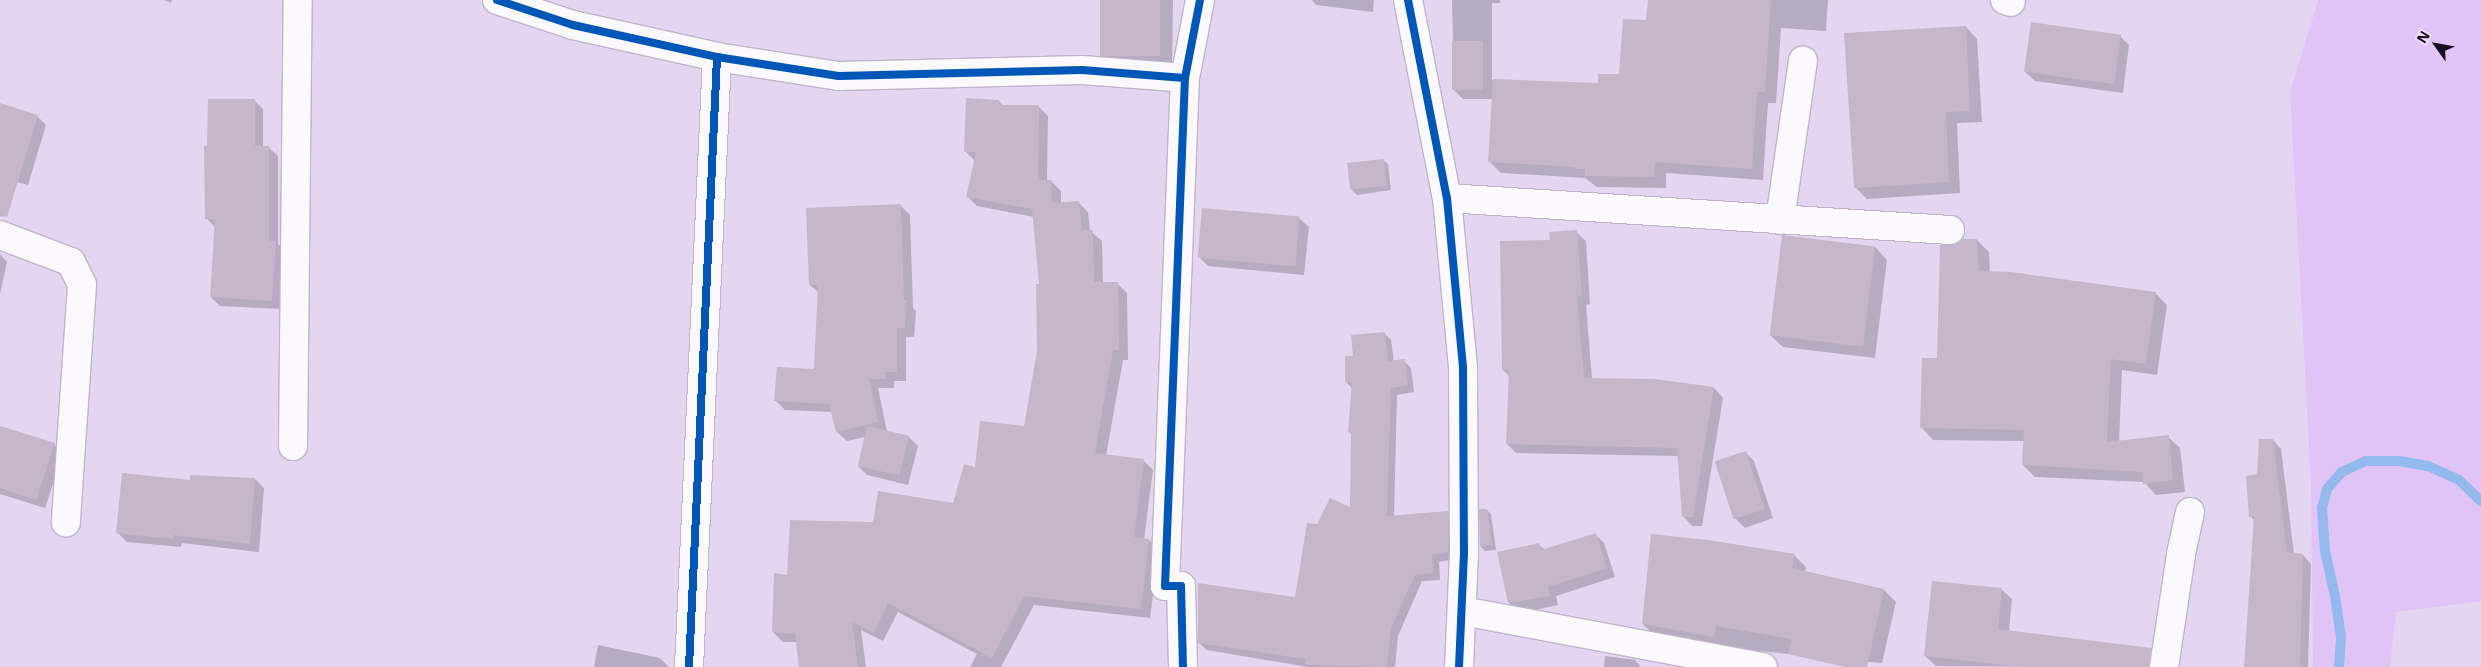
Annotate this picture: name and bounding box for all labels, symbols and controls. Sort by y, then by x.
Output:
north arrow [2411,20,2461,70]
text: N [2412,27,2434,47]

